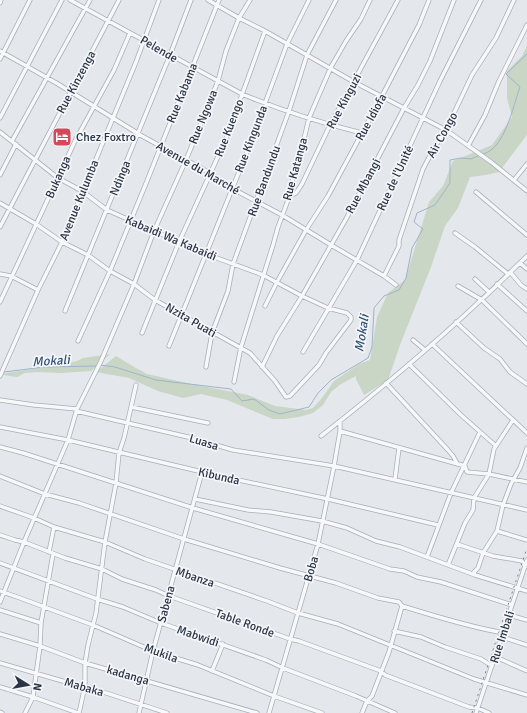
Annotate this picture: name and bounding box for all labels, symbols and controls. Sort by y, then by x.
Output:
street label: Pelende [137,33,180,66]
street label: Rue Kinzenga [54,48,99,116]
street label: Rue Kabama [164,61,201,125]
street label: Rue Kinguzi [324,71,365,132]
street label: Rue Ngowa [186,88,221,147]
street label: Rue Idiofa [352,91,390,143]
street label: Rue Kuengo [212,97,247,159]
street label: Rue Kingunda [232,103,271,175]
street label: Air Congo [424,110,461,161]
hotel icon: Chez Foxtro [51,126,73,148]
place label: Chez Foxtro [76,130,136,145]
street label: Rue Katanga [280,136,311,202]
street label: Avenue du Marché [153,138,242,198]
street label: Rue de l'Unité [374,143,417,213]
street label: Rue Bandundu [245,144,284,219]
street label: Bukanga [42,154,74,201]
street label: Rue Mbangi [343,156,384,216]
street label: Avenue Kulumba [56,158,102,243]
street label: Ndinga [107,158,134,198]
street label: Kabaidi Wa Kabaidi [123,212,219,265]
street label: Nzita Puati [163,300,219,341]
water label: Mokali [351,312,373,353]
water label: Mokali [32,352,72,370]
street label: Luasa [187,431,220,454]
street label: Kibunda [197,464,241,489]
street label: Boba [301,555,322,584]
street label: Mbanza [173,564,216,591]
street label: Sabena [154,584,179,624]
street label: Table Ronde [213,606,276,641]
street label: Rue Imbali [487,609,518,665]
street label: Mabwidi [175,622,221,651]
street label: Mukila [142,640,180,667]
street label: kadanga [105,662,151,689]
north arrow [8,665,48,705]
street label: Mabaka [62,675,105,700]
text: N [30,682,44,692]

